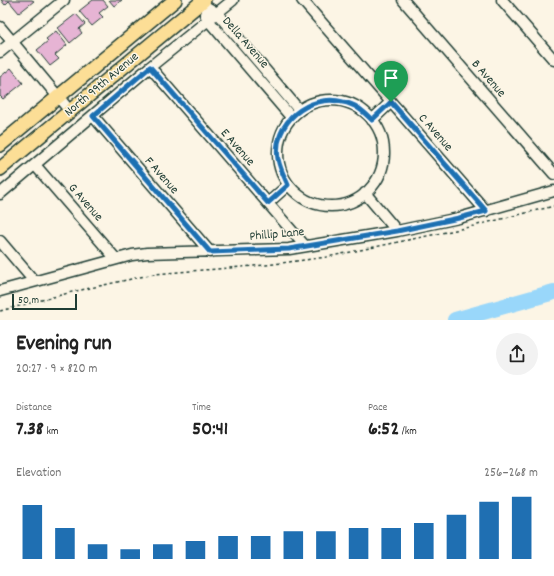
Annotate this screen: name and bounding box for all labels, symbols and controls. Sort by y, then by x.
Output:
street label: Della Avenue [217,13,273,73]
street label: North 99th Avenue [61,48,144,122]
street label: B Avenue [466,56,510,102]
pin [374,61,408,102]
icon: arrive [380,67,402,89]
street label: C Avenue [413,110,457,156]
street label: E Avenue [215,125,259,171]
street label: F Avenue [139,153,183,199]
street label: G Avenue [63,180,107,226]
street label: Phillip Lane [249,223,305,247]
scale bar [12,292,77,311]
text: 50 m [18,293,39,309]
text: Evening run [16,329,112,360]
button: share [496,333,538,375]
text: 20:27 · 9 × 820 m [16,360,97,379]
text: Distance [16,400,52,416]
text: Time [192,400,211,416]
text: Pace [368,400,387,416]
text: 7.38 [16,416,44,444]
text: 50:41 [192,416,228,444]
text: 6:52 [368,416,399,444]
text: km [44,424,58,440]
text: /km [399,424,417,440]
text: Elevation [16,464,61,483]
text: 256–268 m [484,464,538,483]

